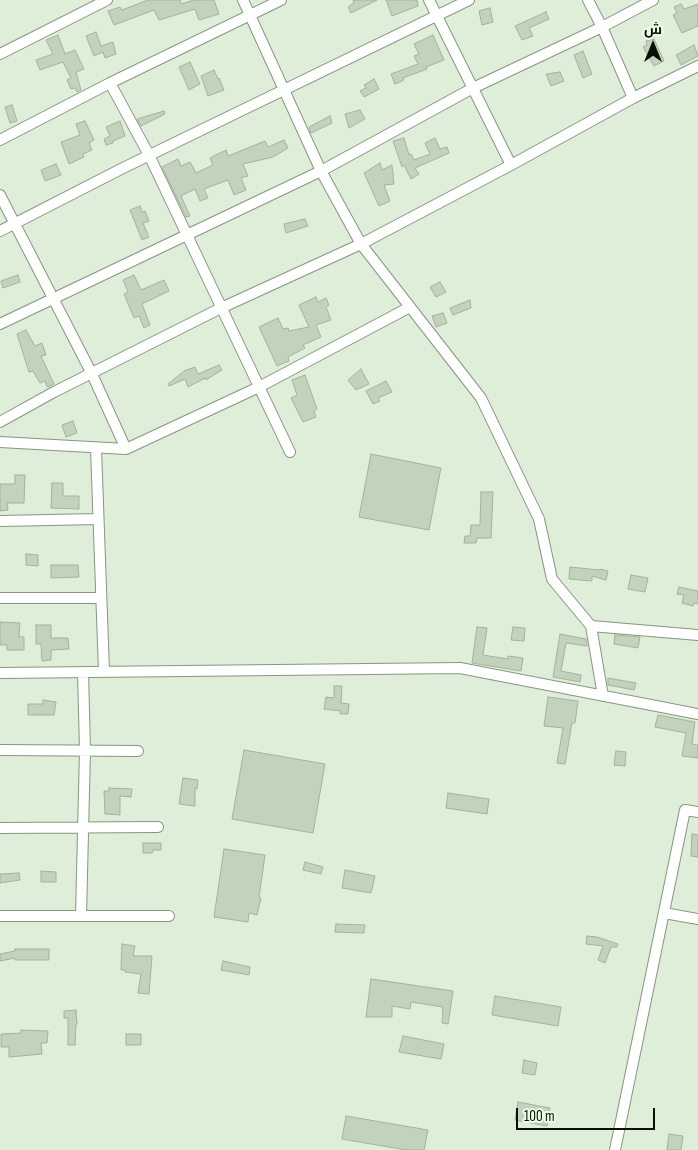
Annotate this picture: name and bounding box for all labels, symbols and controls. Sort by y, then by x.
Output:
north arrow [628,20,678,70]
text: ش [644,21,662,38]
scale bar [518,1098,657,1130]
text: 100 m [524,1107,555,1126]

